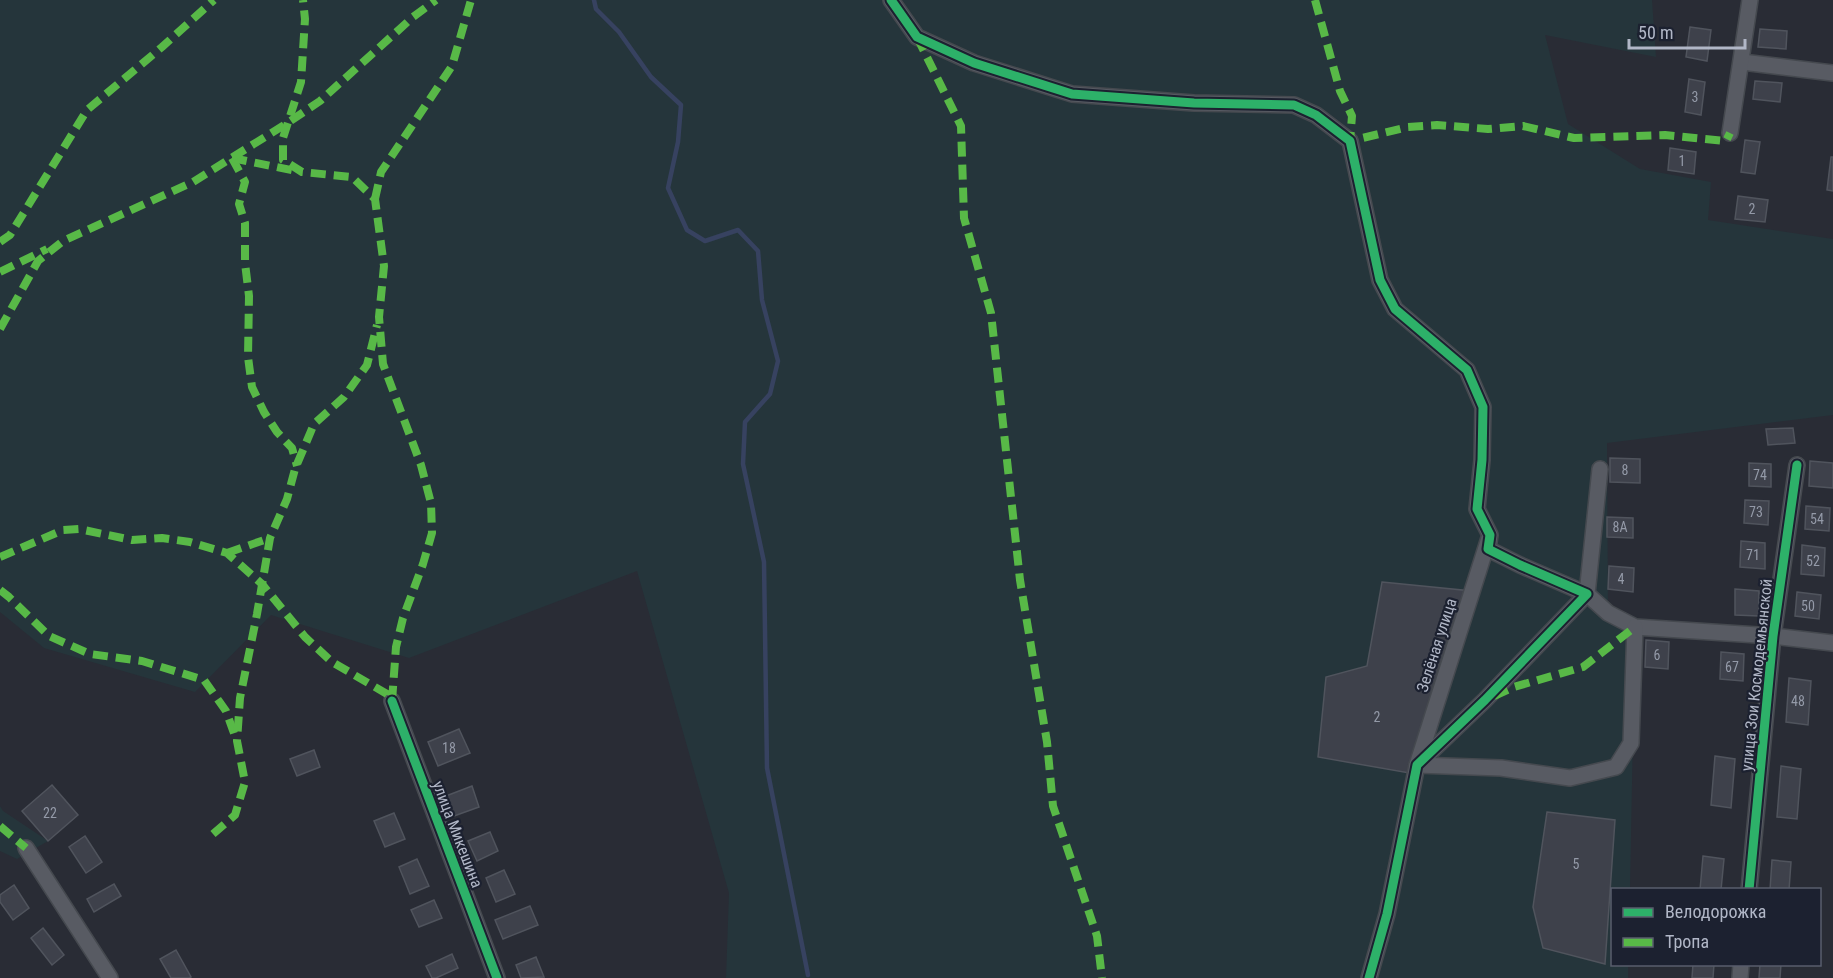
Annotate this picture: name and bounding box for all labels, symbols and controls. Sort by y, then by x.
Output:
scale bar [1629,12,1744,50]
text: 50 m [1638,22,1673,43]
house number: 3 [1692,89,1698,105]
house number: 1 [1679,153,1685,169]
house number: 2 [1749,201,1756,217]
house number: 8 [1622,462,1629,478]
house number: 74 [1753,467,1767,483]
house number: 73 [1749,504,1763,520]
house number: 54 [1810,511,1824,527]
house number: 8А [1613,519,1627,535]
house number: 71 [1746,547,1760,563]
house number: 52 [1806,553,1820,569]
house number: 4 [1618,571,1625,587]
street label: улица Зои Космодемьянской [1737,578,1776,772]
street label: Зелёная улица [1412,596,1461,694]
house number: 50 [1801,598,1815,614]
house number: 6 [1654,647,1661,663]
house number: 67 [1725,659,1739,675]
house number: 48 [1791,693,1805,709]
house number: 2 [1374,709,1381,725]
house number: 18 [442,740,456,756]
street label: улица Микешина [428,778,487,890]
house number: 22 [43,805,57,821]
house number: 5 [1573,856,1580,872]
legend [1611,888,1821,966]
text: Велодорожка [1665,901,1766,922]
text: Тропа [1665,931,1709,952]

